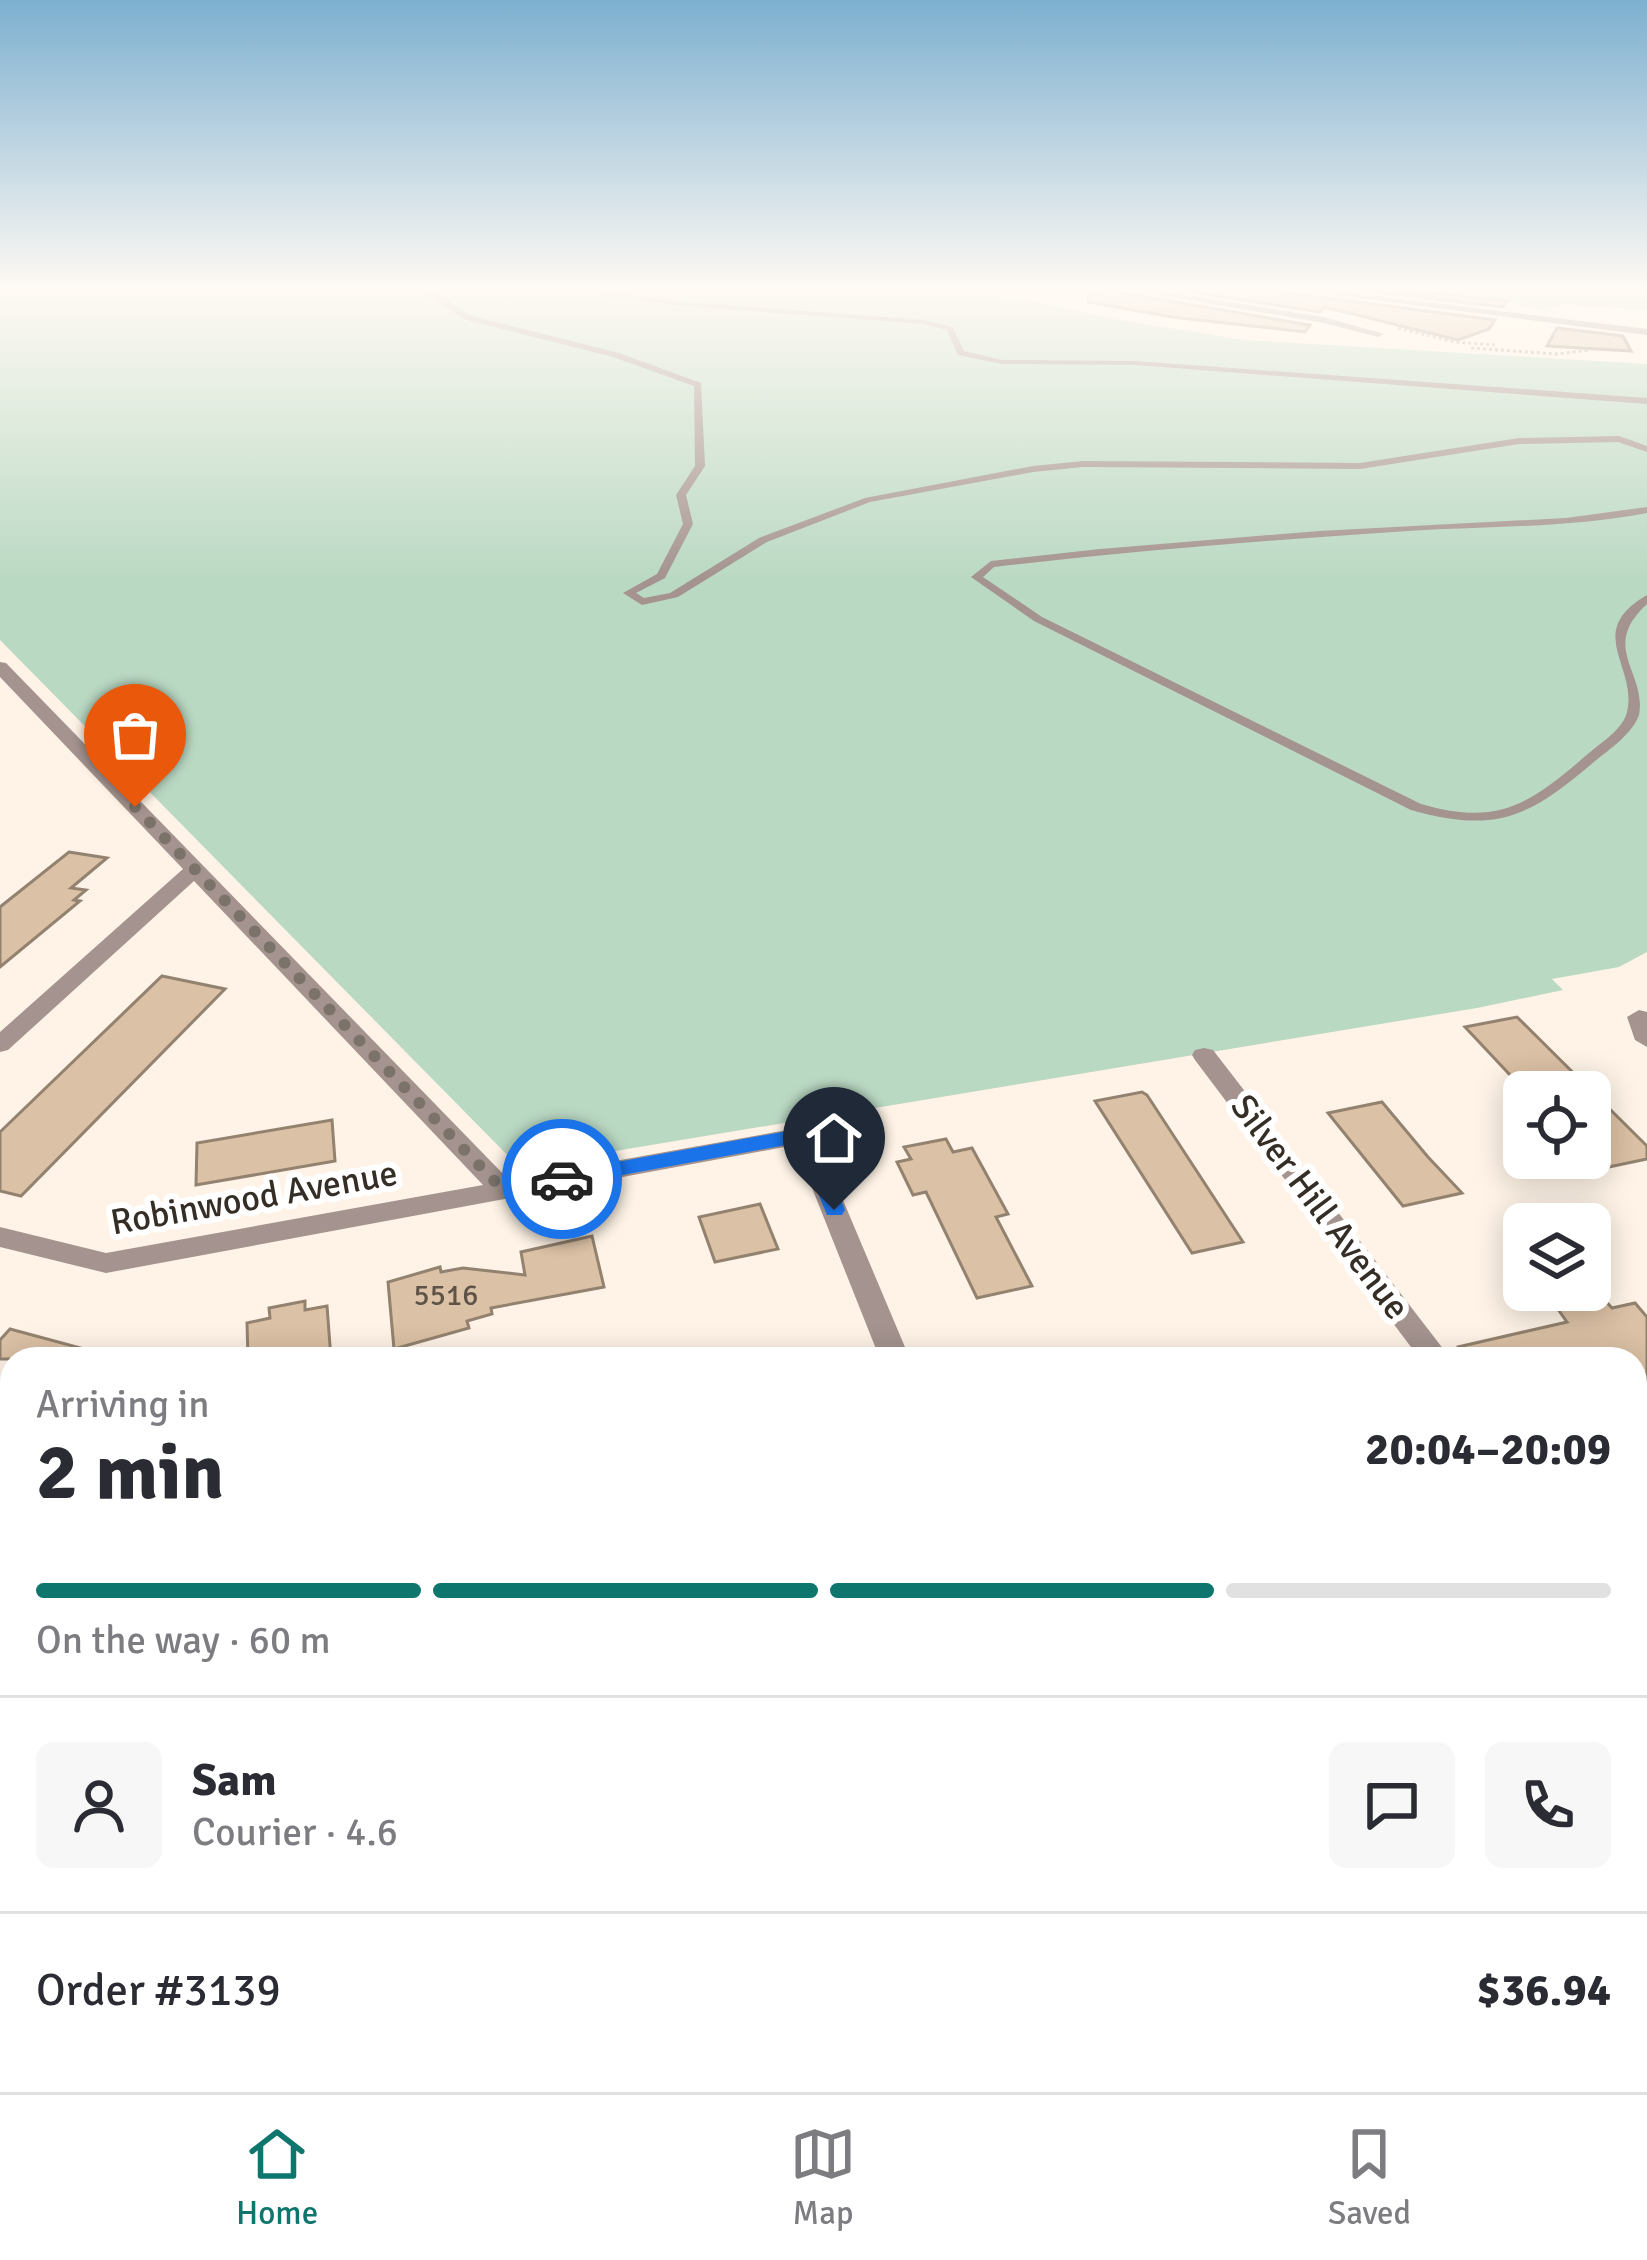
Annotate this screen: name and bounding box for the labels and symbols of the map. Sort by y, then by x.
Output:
pin [84,684,186,807]
street label: Silver Hill Avenue [1221,1085,1419,1329]
pin [783,1087,885,1210]
courier [502,1119,622,1239]
street label: Robinwood Avenue [107,1151,401,1245]
house number: 5516 [414,1277,478,1314]

